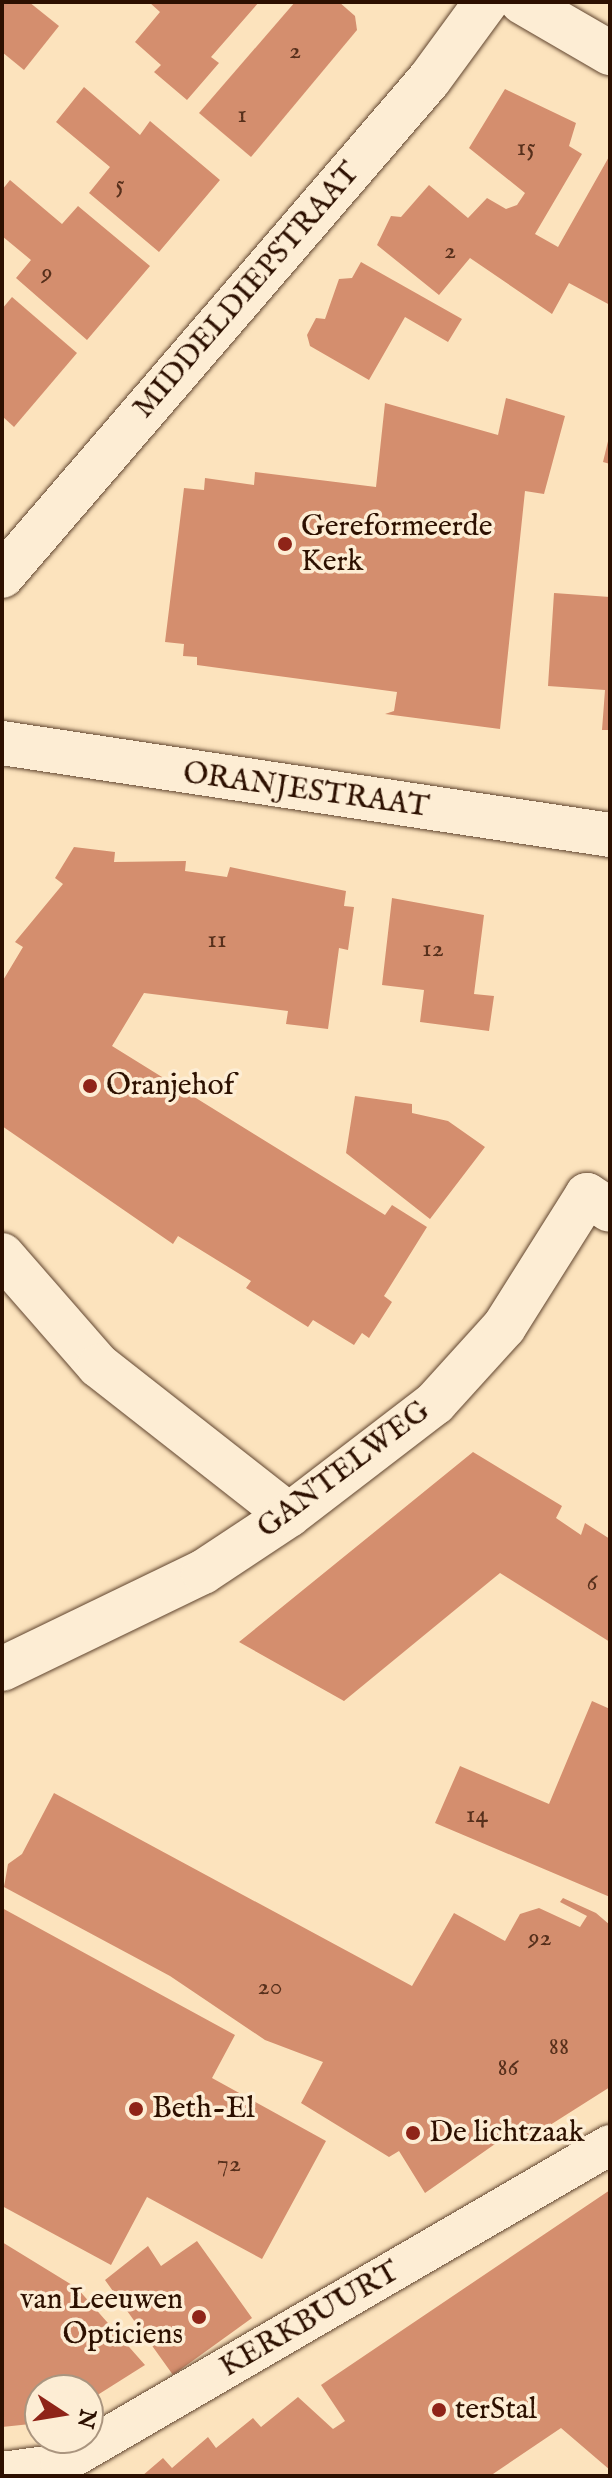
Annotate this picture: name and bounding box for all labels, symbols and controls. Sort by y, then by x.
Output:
house number: 2 [289,35,301,67]
house number: 1 [237,99,247,131]
house number: 15 [516,132,536,164]
street label: MIDDELDIEPSTRAAT [126,156,368,426]
house number: 5 [115,169,125,201]
house number: 2 [444,235,456,267]
house number: 9 [41,257,53,289]
place label: Gereformeerde Kerk [301,509,493,580]
marker: Gereformeerde Kerk [276,535,294,553]
street label: ORANJESTRAAT [181,756,431,826]
house number: 11 [207,924,227,956]
house number: 12 [422,933,444,965]
place label: Oranjehof [106,1068,234,1104]
marker: Oranjehof [81,1077,99,1095]
street label: GANTELWEG [251,1394,437,1546]
house number: 6 [587,1567,597,1599]
house number: 14 [466,1799,488,1831]
house number: 92 [528,1922,552,1954]
house number: 20 [258,1971,282,2003]
house number: 88 [549,2031,569,2063]
house number: 86 [497,2052,519,2084]
place label: Beth-El [152,2091,255,2127]
marker: Beth-El [127,2100,145,2118]
place label: De lichtzaak [429,2115,584,2151]
marker: De lichtzaak [404,2124,422,2142]
house number: 72 [217,2148,241,2180]
street label: KERKBUURT [214,2254,406,2386]
place label: van Leeuwen Opticiens [20,2282,183,2352]
marker: van Leeuwen Opticiens [190,2308,208,2326]
north arrow [24,2374,104,2454]
place label: terStal [455,2392,537,2428]
marker: terStal [430,2401,448,2419]
text: N [70,2406,101,2431]

